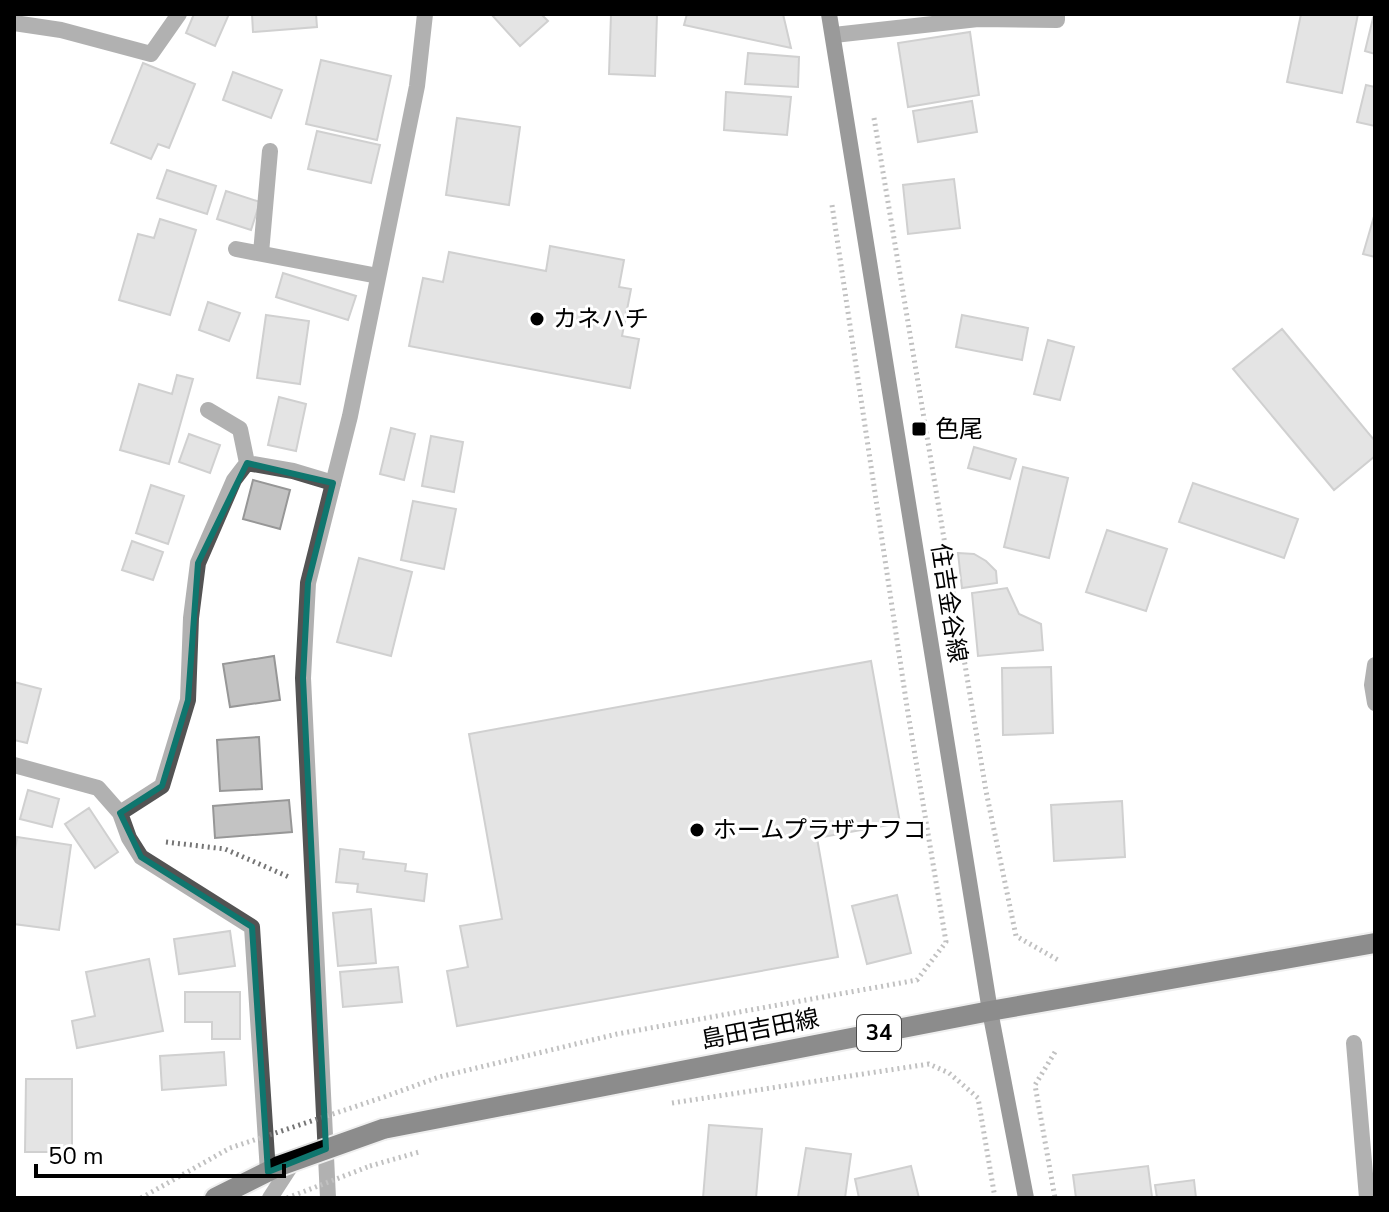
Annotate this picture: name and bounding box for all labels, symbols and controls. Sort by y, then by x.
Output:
place label: カネハチ [553,303,649,335]
marker: カネハチ [528,310,546,328]
place label: 色尾 [935,413,983,445]
marker: 色尾 [910,420,928,438]
street label: 住吉金谷線 [924,541,974,665]
place label: ホームプラザナフコ [713,814,927,846]
marker: ホームプラザナフコ [688,821,706,839]
street label: 島田吉田線 [698,1002,822,1056]
road number: 34 [857,1015,901,1051]
scale bar [36,1128,284,1178]
text: 50 m [48,1140,104,1172]

